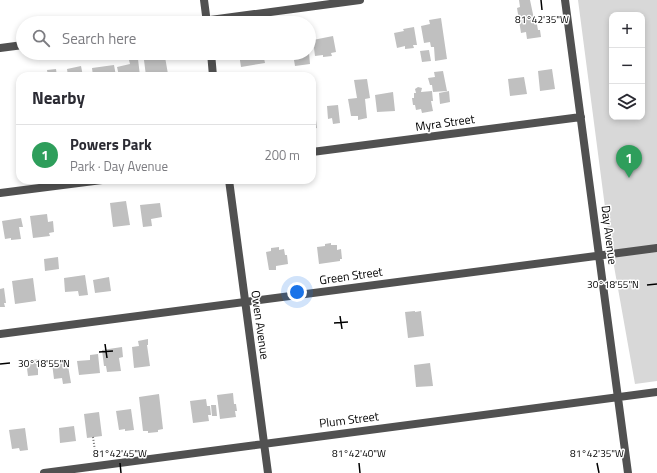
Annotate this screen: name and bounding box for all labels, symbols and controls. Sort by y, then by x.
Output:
text: 81°42'35"W [515,12,569,27]
map controls [609,12,645,120]
button: + [609,12,645,48]
search box [16,16,316,60]
icon: search [30,27,52,49]
text: Search here [62,27,136,50]
button: − [609,48,645,84]
button: layers [609,84,645,120]
text: Nearby [32,85,85,111]
street label: Myra Street [414,109,477,136]
text: Powers Park [70,133,152,156]
text: 1 [41,145,49,165]
text: 200 m [264,145,300,165]
pin: 1 [616,145,642,178]
text: Park · Day Avenue [70,156,168,176]
street label: Day Avenue [596,204,623,266]
street label: Green Street [318,262,384,289]
text: 30°18'55"N [587,277,639,292]
your location [287,282,307,302]
street label: Owen Avenue [246,289,275,361]
text: 30°18'55"N [18,356,70,371]
street label: Plum Street [318,406,381,433]
text: 81°42'45"W [93,446,147,461]
text: 81°42'40"W [332,446,386,461]
text: 81°42'35"W [570,446,624,461]

